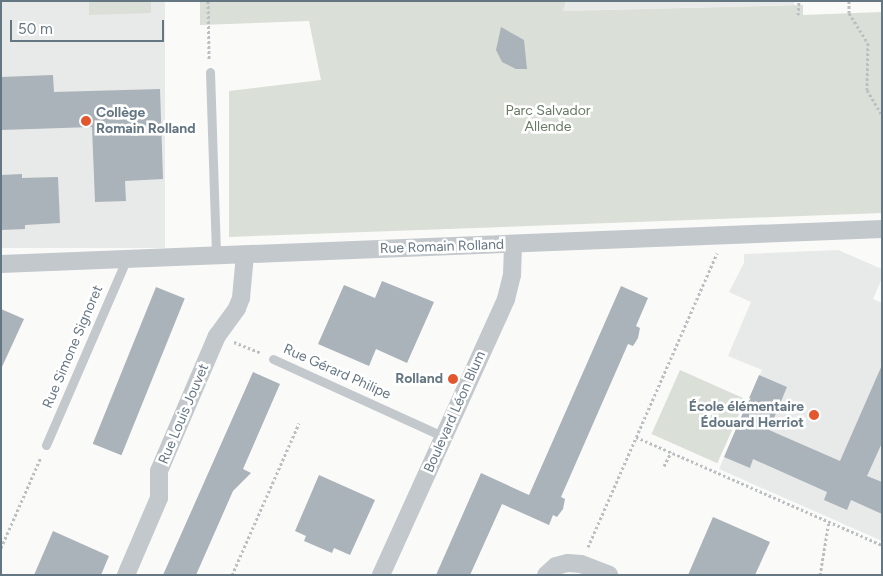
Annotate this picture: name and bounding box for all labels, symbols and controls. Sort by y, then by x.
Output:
scale bar [12,10,166,42]
text: 50 m [18,20,53,38]
park label: Parc Salvador Allende [506,103,590,136]
place label: Collège Romain Rolland [96,105,196,138]
marker: Collège Romain Rolland [80,115,92,127]
street label: Rue Romain Rolland [380,236,504,258]
street label: Rue Simone Signoret [39,283,107,411]
street label: Rue Gérard Philipe [281,341,393,403]
street label: Boulevard Léon Blum [421,349,489,475]
street label: Rue Louis Jouvet [155,361,213,467]
place label: Rolland [395,371,443,387]
marker: Rolland [447,373,459,385]
place label: École élémentaire Édouard Herriot [689,399,804,432]
marker: École élémentaire Édouard Herriot [808,409,820,421]

